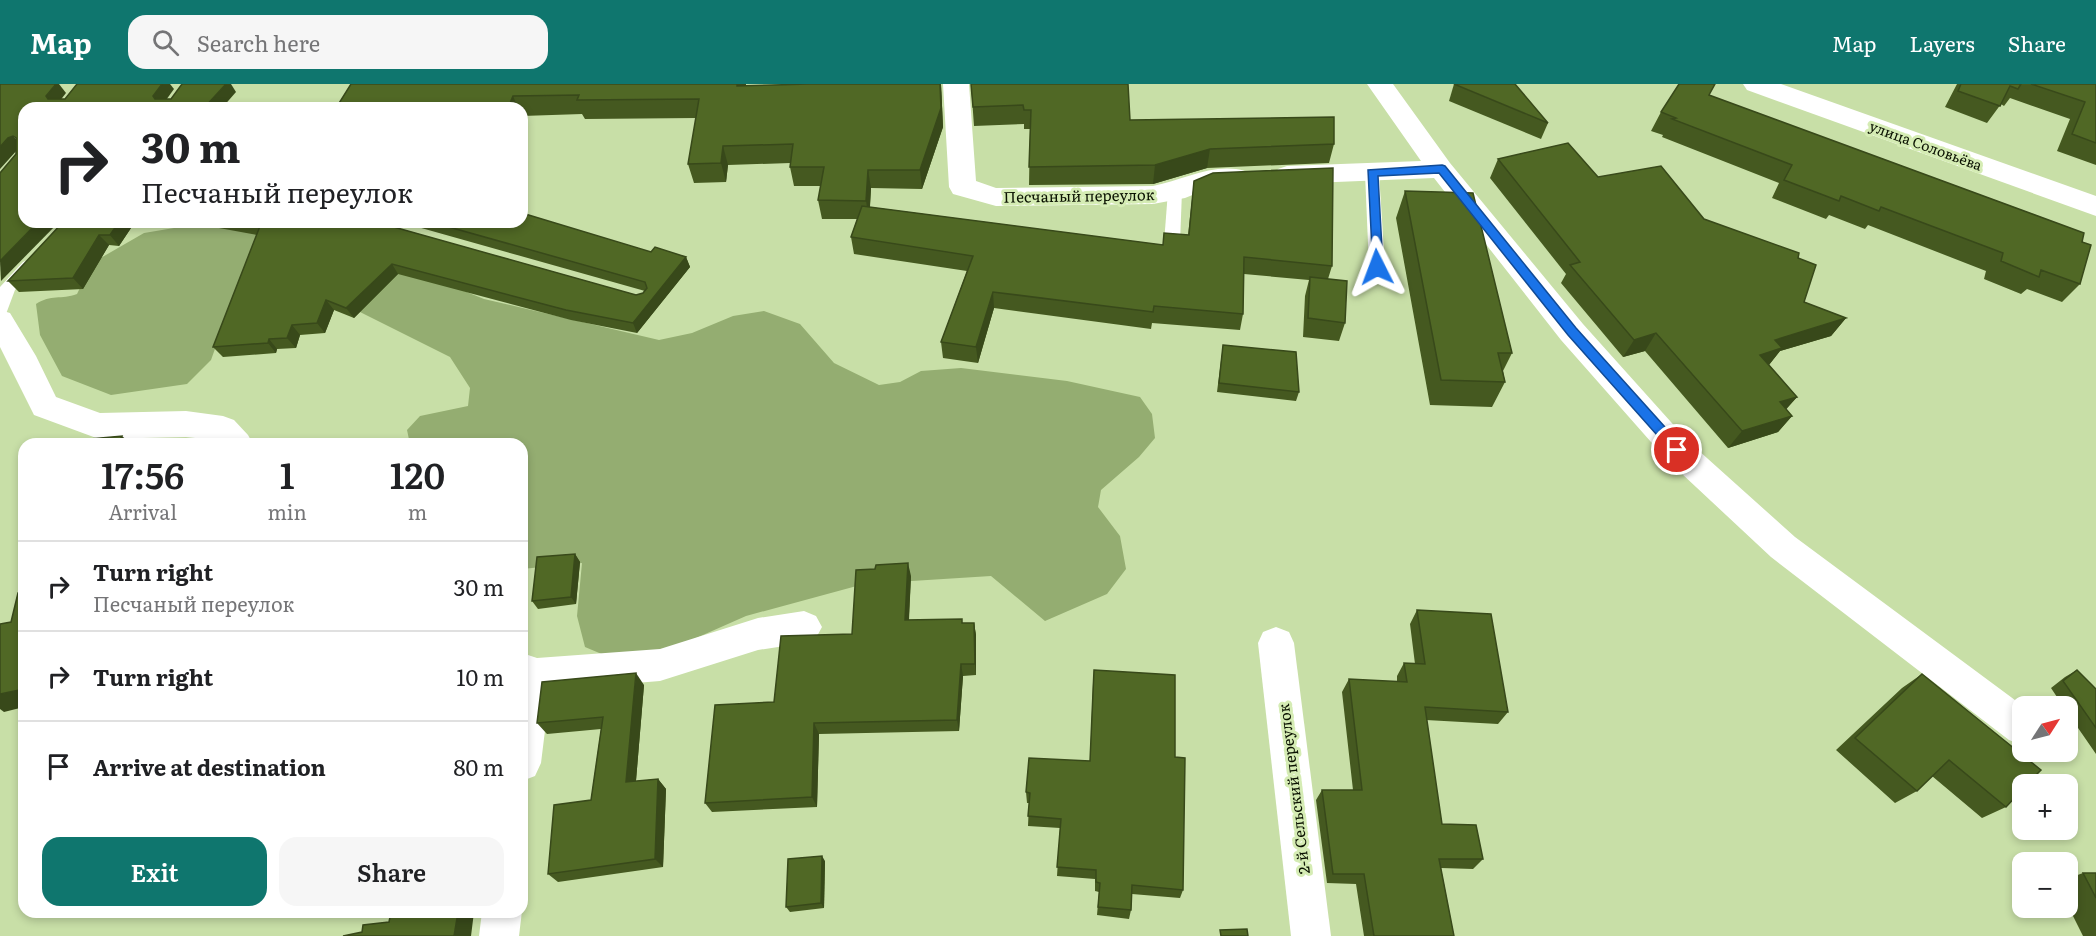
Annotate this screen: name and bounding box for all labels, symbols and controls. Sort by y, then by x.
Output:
search box [128,15,548,69]
text: Map [30,21,92,63]
icon: search [149,26,182,59]
text: Search here [197,26,320,59]
text: Map [1832,27,1877,58]
text: Layers [1910,27,1975,58]
text: Share [2008,27,2066,58]
text: 30 m [141,114,241,176]
street label: улица Соловьёва [1867,115,1986,175]
icon: right [42,126,120,204]
text: Песчаный переулок [141,171,413,211]
street label: Песчаный переулок [1003,182,1155,208]
position arrow [1345,235,1409,299]
pin [1651,424,1702,475]
icon: arrive [1660,433,1693,466]
text: 17:56 [101,447,184,500]
text: 1 [280,447,294,500]
text: 120 [390,447,445,500]
text: Arrival [109,496,177,526]
text: min [267,496,307,526]
text: m [408,496,427,526]
text: Turn right [93,555,213,588]
icon: right [42,570,75,603]
text: 30 m [454,570,504,603]
text: Песчаный переулок [93,588,294,618]
icon: right [42,660,75,693]
text: Turn right [93,660,213,693]
text: 10 m [457,660,504,693]
north arrow [2012,696,2078,762]
map controls [2012,696,2078,918]
street label: 2-й Сельский переулок [1271,702,1315,876]
icon: arrive [42,750,75,783]
text: Arrive at destination [93,750,326,783]
text: 80 m [453,750,504,783]
button: + [2012,774,2078,840]
button: Exit [42,837,267,906]
button: Share [279,837,504,906]
button: − [2012,852,2078,918]

